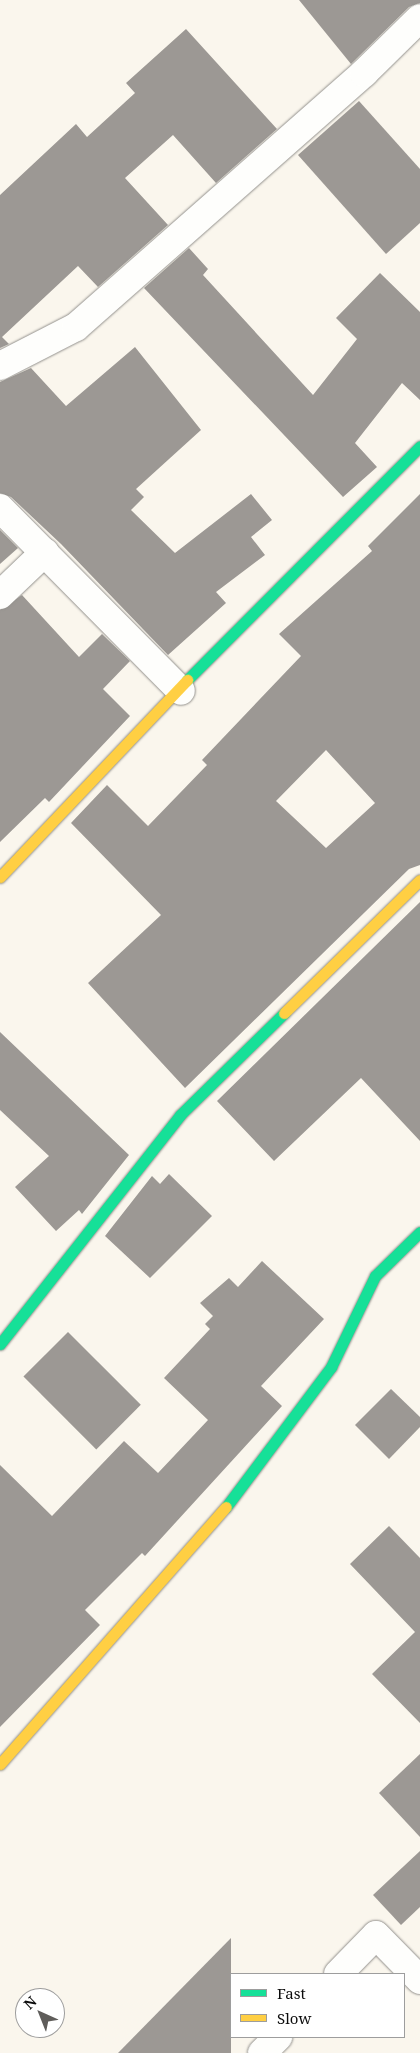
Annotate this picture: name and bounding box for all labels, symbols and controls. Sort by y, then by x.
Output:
legend [230,1973,405,2038]
text: Fast [277,1983,306,2003]
north arrow [15,1988,65,2038]
text: N [19,1992,40,2013]
text: Slow [277,2008,311,2028]

